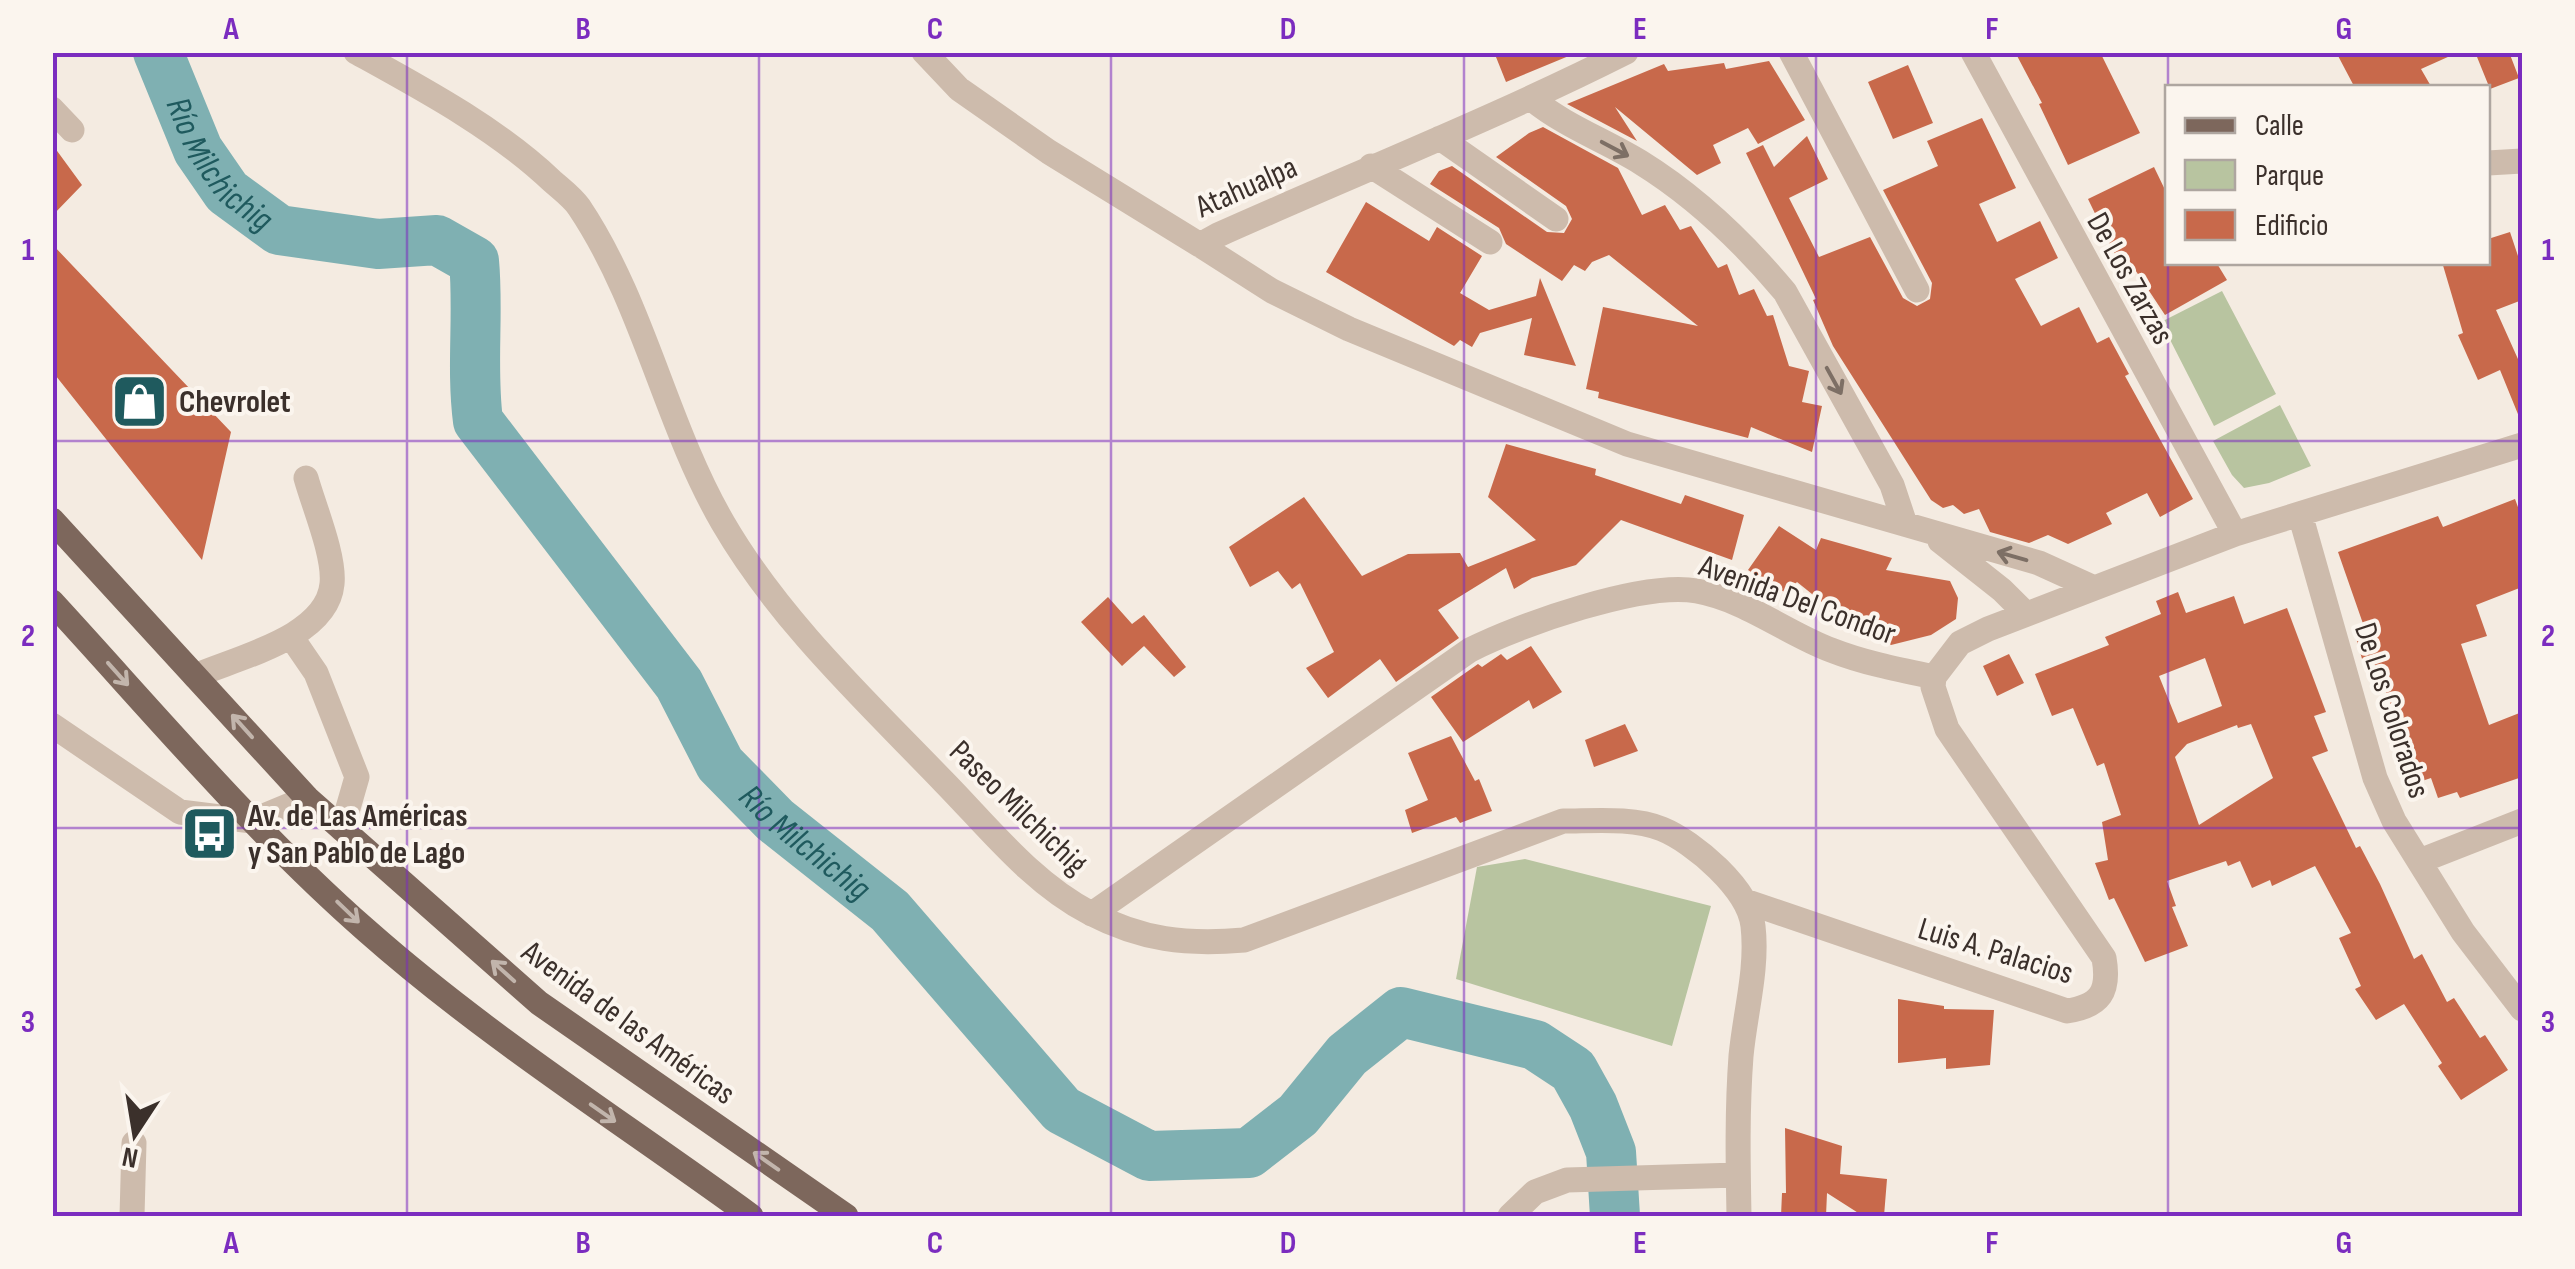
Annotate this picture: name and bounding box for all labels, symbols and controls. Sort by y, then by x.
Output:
text: A [222,10,239,49]
text: B [575,10,591,49]
text: C [927,10,943,49]
text: D [1280,10,1296,49]
text: E [1633,10,1647,49]
text: F [1985,10,1999,49]
text: G [2336,10,2352,49]
legend [2165,85,2490,265]
water label: Río Milchichig [156,91,281,242]
text: Calle [2255,108,2304,144]
one-way arrow [1600,140,1630,159]
street label: Atahualpa [1189,148,1303,227]
text: Parque [2255,158,2324,194]
street label: De Los Zarzas [2078,206,2182,351]
text: Edificio [2255,208,2328,244]
text: 1 [22,231,35,270]
text: 1 [2542,231,2555,270]
one-way arrow [1825,365,1845,395]
shop icon: Chevrolet [110,371,170,431]
place label: Chevrolet [179,383,291,422]
one-way arrow [1997,545,2029,564]
street label: Avenida Del Condor [1693,546,1901,654]
text: 2 [21,617,35,656]
text: 2 [2541,617,2555,656]
street label: De Los Colorados [2345,618,2438,803]
one-way arrow [106,661,129,686]
one-way arrow [230,714,253,739]
street label: Paseo Milchichig [941,733,1095,883]
water label: Río Milchichig [729,776,879,911]
place label: Av. de Las Américas y San Pablo de Lago [247,797,468,873]
bus stop icon: Av. de Las Américas y San Pablo de Lago [179,803,239,863]
one-way arrow [335,900,359,924]
street label: Luis A. Palacios [1913,909,2078,993]
street label: Avenida de las Américas [513,932,742,1114]
one-way arrow [491,959,516,982]
text: 3 [21,1003,35,1042]
text: 3 [2541,1003,2555,1042]
north arrow [85,1084,185,1184]
one-way arrow [589,1102,616,1123]
text: N [119,1139,141,1175]
one-way arrow [753,1151,781,1172]
text: A [222,1224,239,1263]
text: B [575,1224,591,1263]
text: C [927,1224,943,1263]
text: D [1280,1224,1296,1263]
text: E [1633,1224,1647,1263]
text: F [1985,1224,1999,1263]
text: G [2336,1224,2352,1263]

